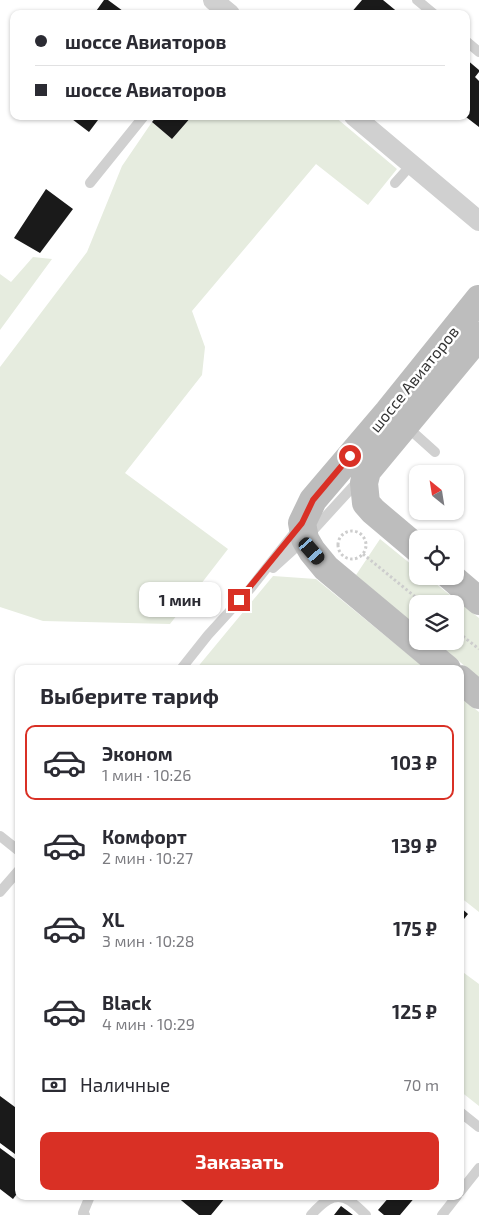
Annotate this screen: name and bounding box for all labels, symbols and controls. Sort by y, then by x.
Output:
text: шоссе Авиаторов [65,30,226,53]
text: шоссе Авиаторов [65,78,226,101]
street label: шоссе Авиаторов [365,322,462,436]
route start [339,445,361,467]
north arrow [409,465,464,520]
map controls [409,465,464,650]
button: locate [409,530,464,585]
car [296,535,327,567]
callout: 1 мин [139,582,222,618]
route end [228,589,250,611]
text: 1 мин [159,590,201,609]
button: layers [409,595,464,650]
text: Выберите тариф [40,682,219,708]
icon: car [42,740,87,785]
text: Эконом [102,742,173,765]
text: 103 ₽ [391,751,437,774]
text: 1 мин · 10:26 [102,765,191,784]
icon: car [42,823,87,868]
text: Комфорт [102,825,187,848]
text: 139 ₽ [391,834,437,857]
text: 2 мин · 10:27 [102,848,193,867]
icon: car [42,906,87,951]
text: XL [102,908,124,931]
text: 175 ₽ [393,917,437,940]
text: 3 мин · 10:28 [102,931,195,950]
icon: car [42,989,87,1034]
text: Black [102,991,152,1014]
text: 125 ₽ [392,1000,437,1023]
text: 4 мин · 10:29 [102,1014,195,1033]
icon: cash [40,1071,68,1099]
text: Наличные [80,1073,170,1096]
text: 70 m [404,1075,439,1094]
button: Заказать [40,1132,439,1190]

